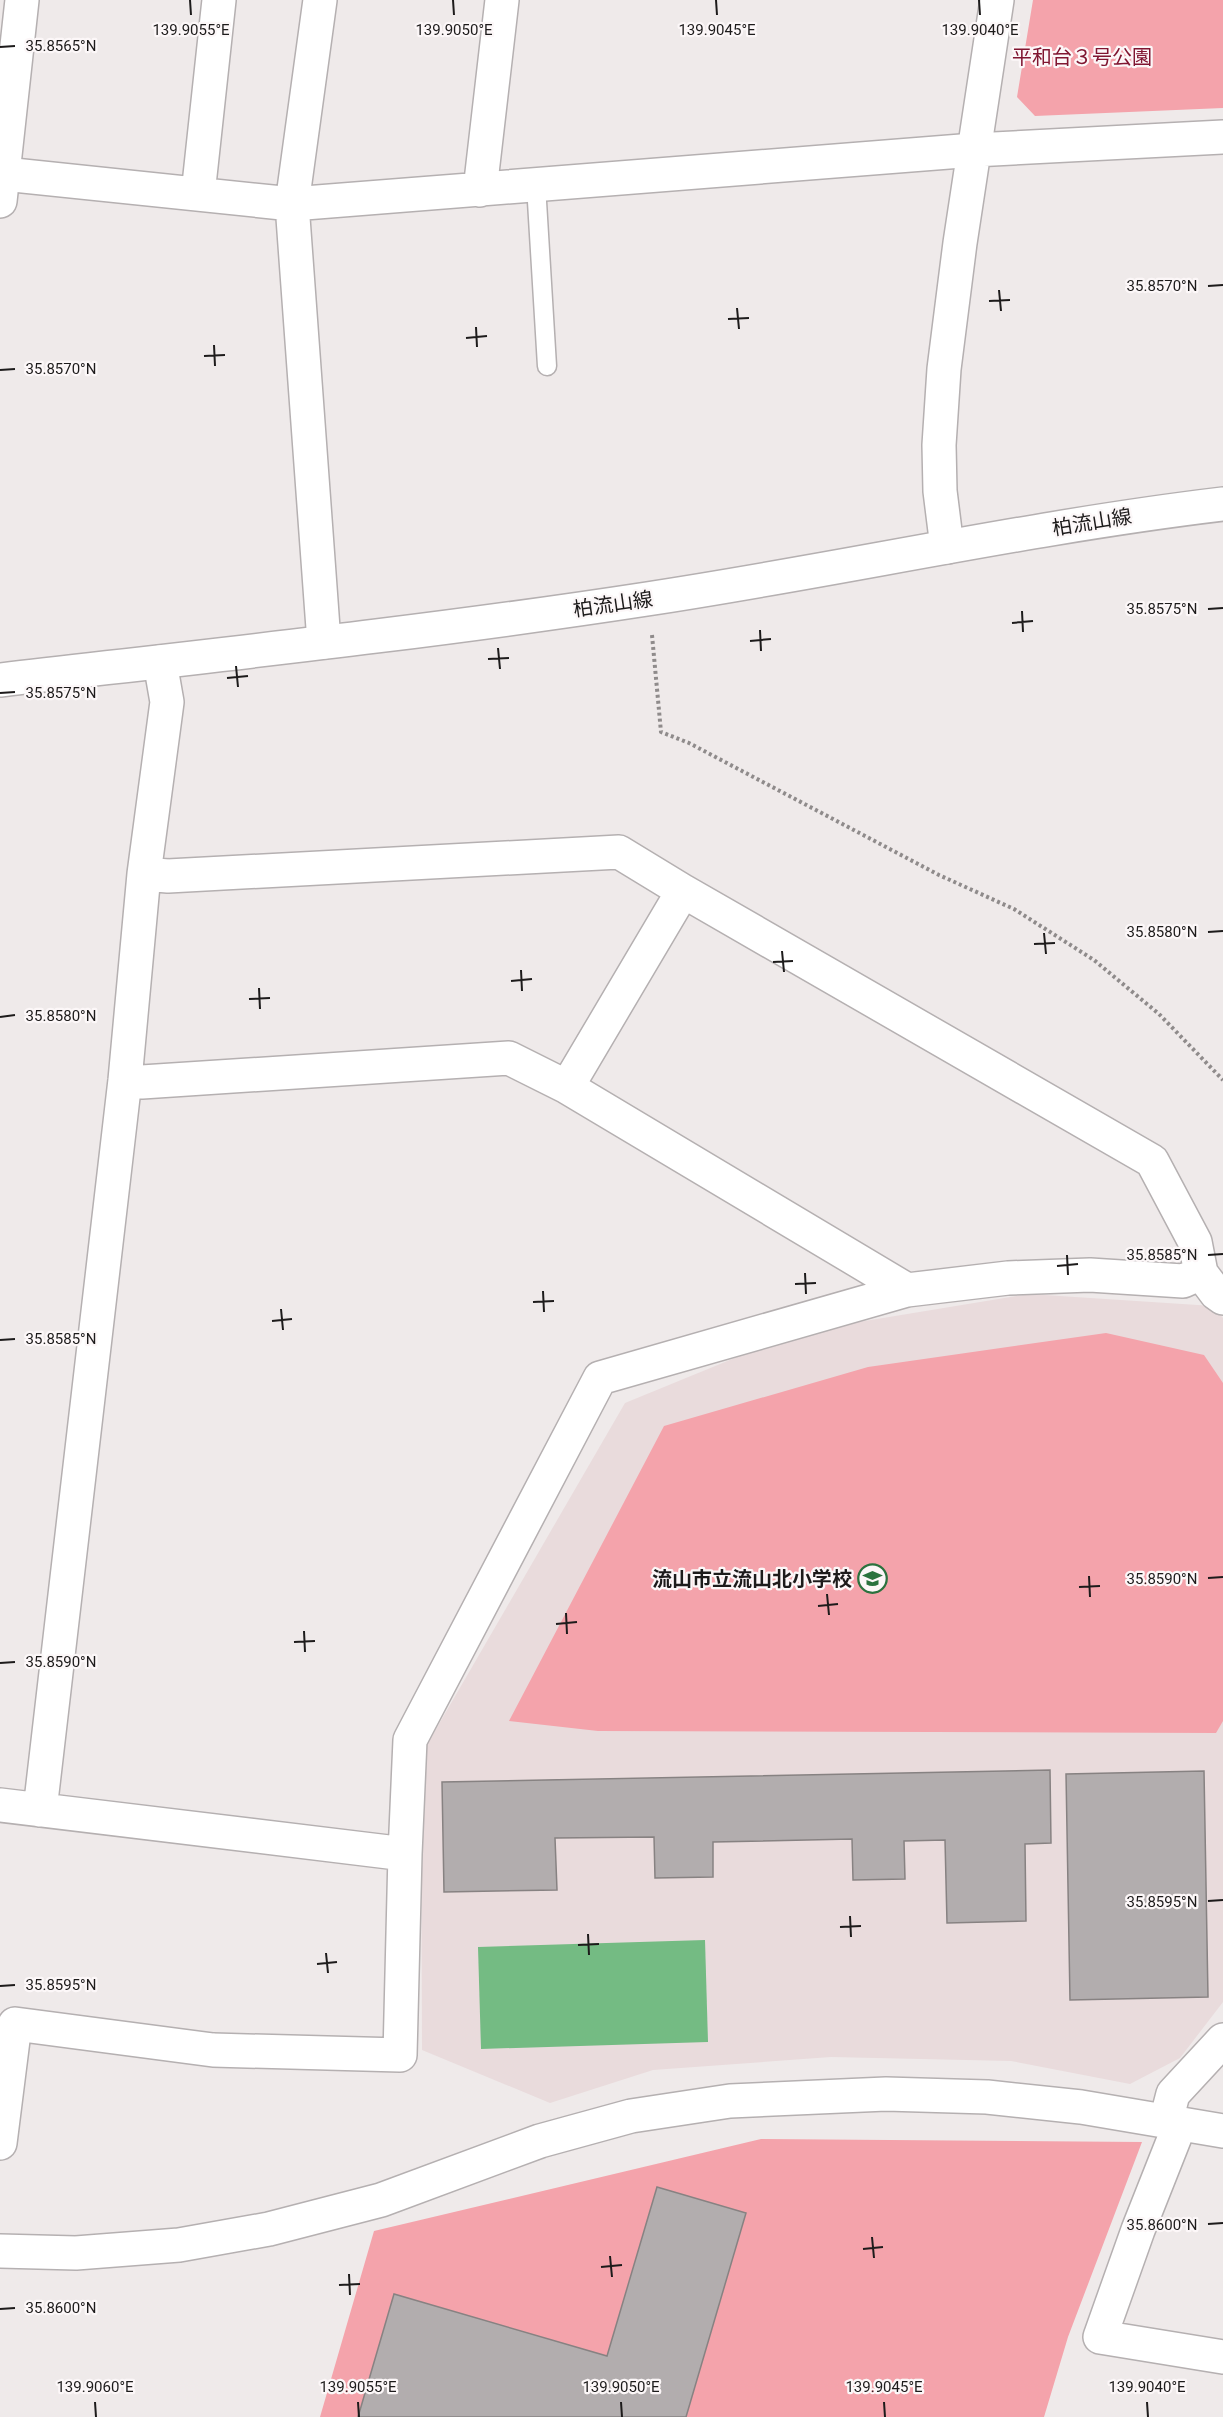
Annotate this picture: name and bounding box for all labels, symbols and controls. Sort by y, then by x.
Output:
text: 139.9055°E [152,21,230,39]
text: 139.9050°E [415,21,493,39]
text: 139.9045°E [678,21,756,39]
text: 139.9040°E [941,21,1019,39]
text: 35.8565°N [26,37,96,55]
park label: 平和台３号公園 [1012,45,1152,69]
text: 35.8570°N [1127,277,1197,295]
text: 35.8570°N [26,360,96,378]
street label: 柏流山線 [1051,504,1133,540]
street label: 柏流山線 [572,587,654,621]
text: 35.8575°N [1127,600,1197,618]
text: 35.8575°N [26,684,96,702]
text: 35.8580°N [1127,923,1197,941]
text: 35.8580°N [26,1007,96,1025]
text: 35.8585°N [1127,1246,1197,1264]
text: 35.8585°N [26,1330,96,1348]
school or university icon: 流山市立流山北小学校 [857,1563,889,1595]
place label: 流山市立流山北小学校 [652,1567,852,1591]
text: 35.8590°N [1127,1570,1197,1588]
text: 35.8590°N [26,1653,96,1671]
text: 35.8595°N [1127,1893,1197,1911]
text: 35.8595°N [26,1976,96,1994]
text: 35.8600°N [1127,2216,1197,2234]
text: 35.8600°N [26,2299,96,2317]
text: 139.9060°E [56,2378,134,2396]
text: 139.9055°E [319,2378,397,2396]
text: 139.9050°E [582,2378,660,2396]
text: 139.9045°E [845,2378,923,2396]
text: 139.9040°E [1108,2378,1186,2396]

